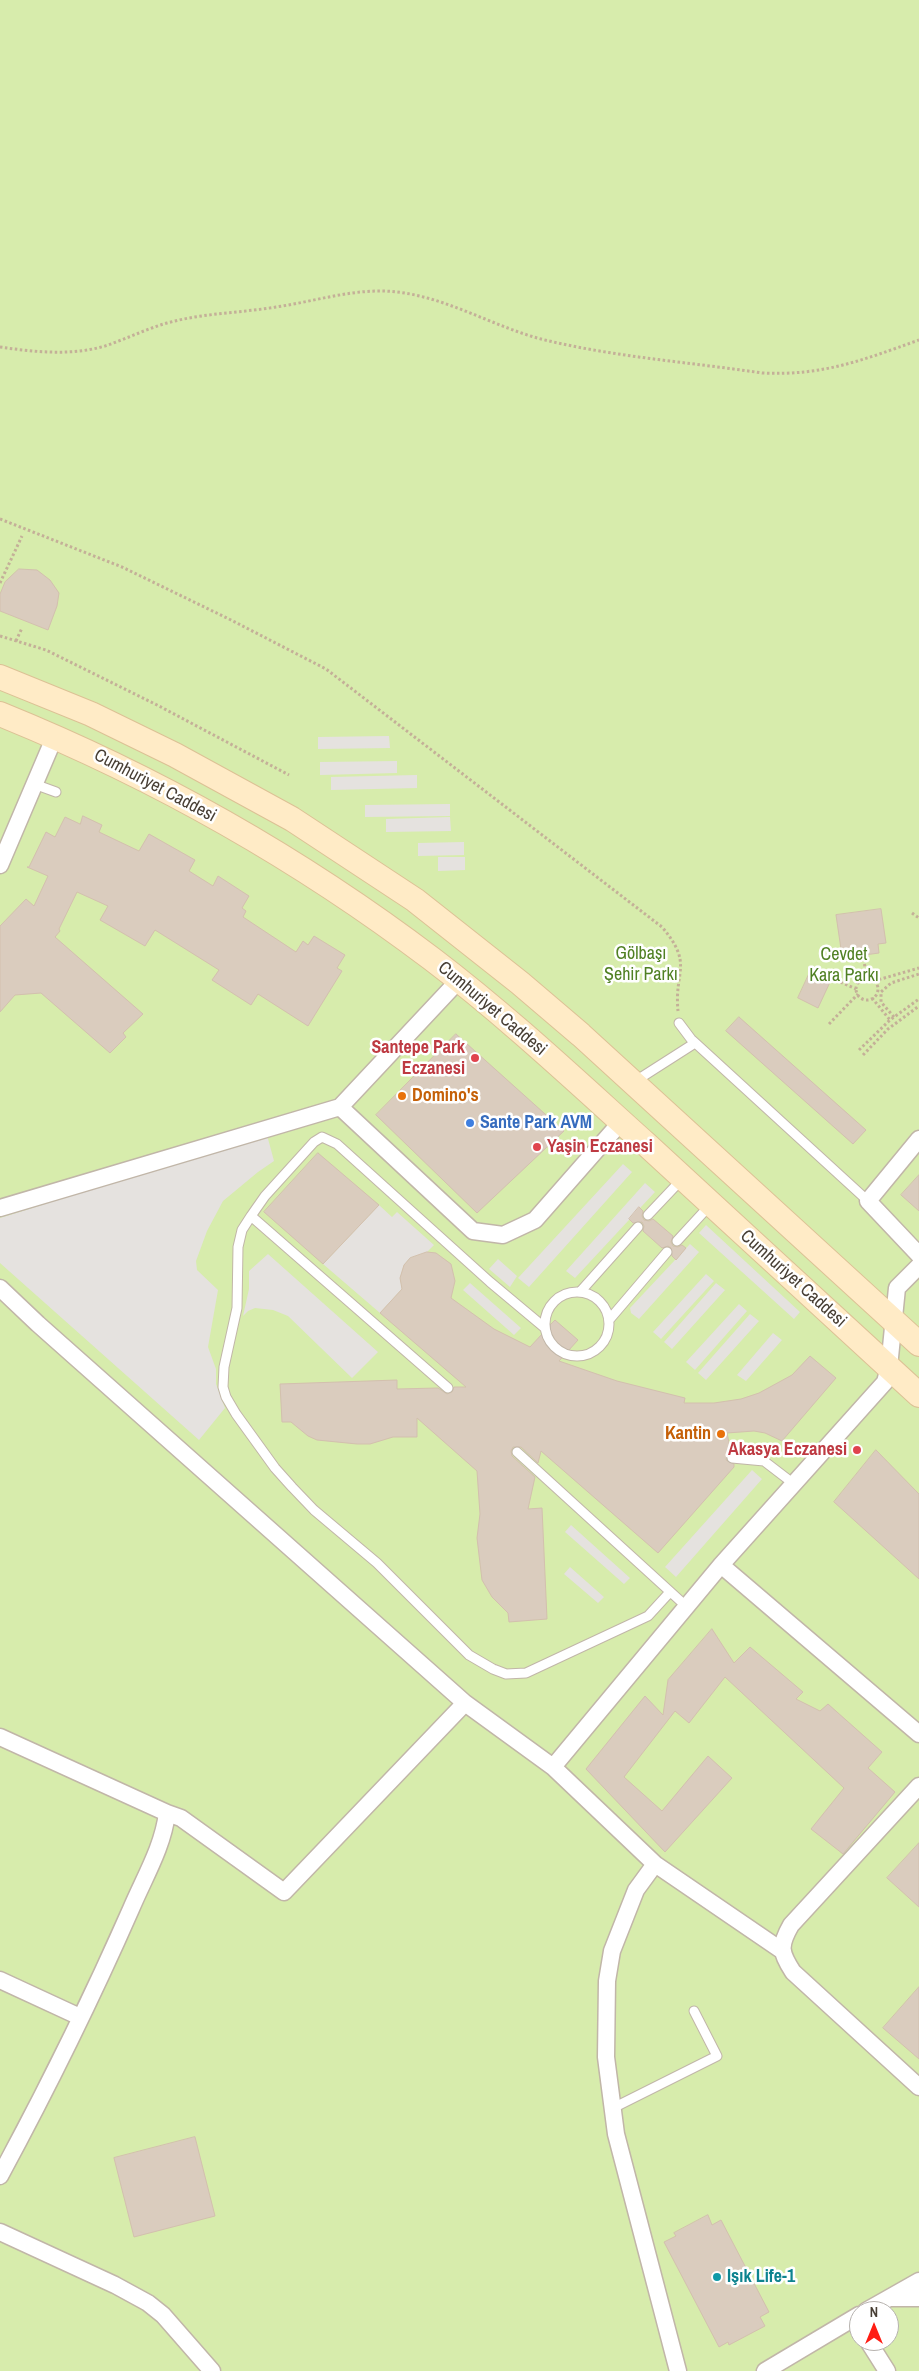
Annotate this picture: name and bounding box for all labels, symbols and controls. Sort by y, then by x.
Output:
street label: Cumhuriyet Caddesi [90,745,220,827]
park label: Gölbaşı Şehir Parkı [604,943,678,986]
park label: Cevdet Kara Parkı [809,944,879,986]
street label: Cumhuriyet Caddesi [433,957,551,1061]
place label: Santepe Park Eczanesi [371,1037,465,1080]
marker: Santepe Park Eczanesi [469,1052,481,1064]
place label: Domino's [412,1085,479,1107]
marker: Domino's [396,1090,408,1102]
place label: Sante Park AVM [480,1112,592,1134]
marker: Sante Park AVM [464,1117,476,1129]
place label: Yaşin Eczanesi [547,1136,653,1158]
marker: Yaşin Eczanesi [531,1141,543,1153]
street label: Cumhuriyet Caddesi [735,1226,851,1332]
place label: Kantin [665,1423,711,1445]
marker: Kantin [715,1428,727,1440]
place label: Akasya Eczanesi [728,1439,847,1461]
marker: Akasya Eczanesi [851,1444,863,1456]
place label: Işık Life-1 [727,2266,795,2288]
marker: Işık Life-1 [711,2271,723,2283]
north arrow [849,2301,899,2351]
text: N [870,2303,878,2321]

